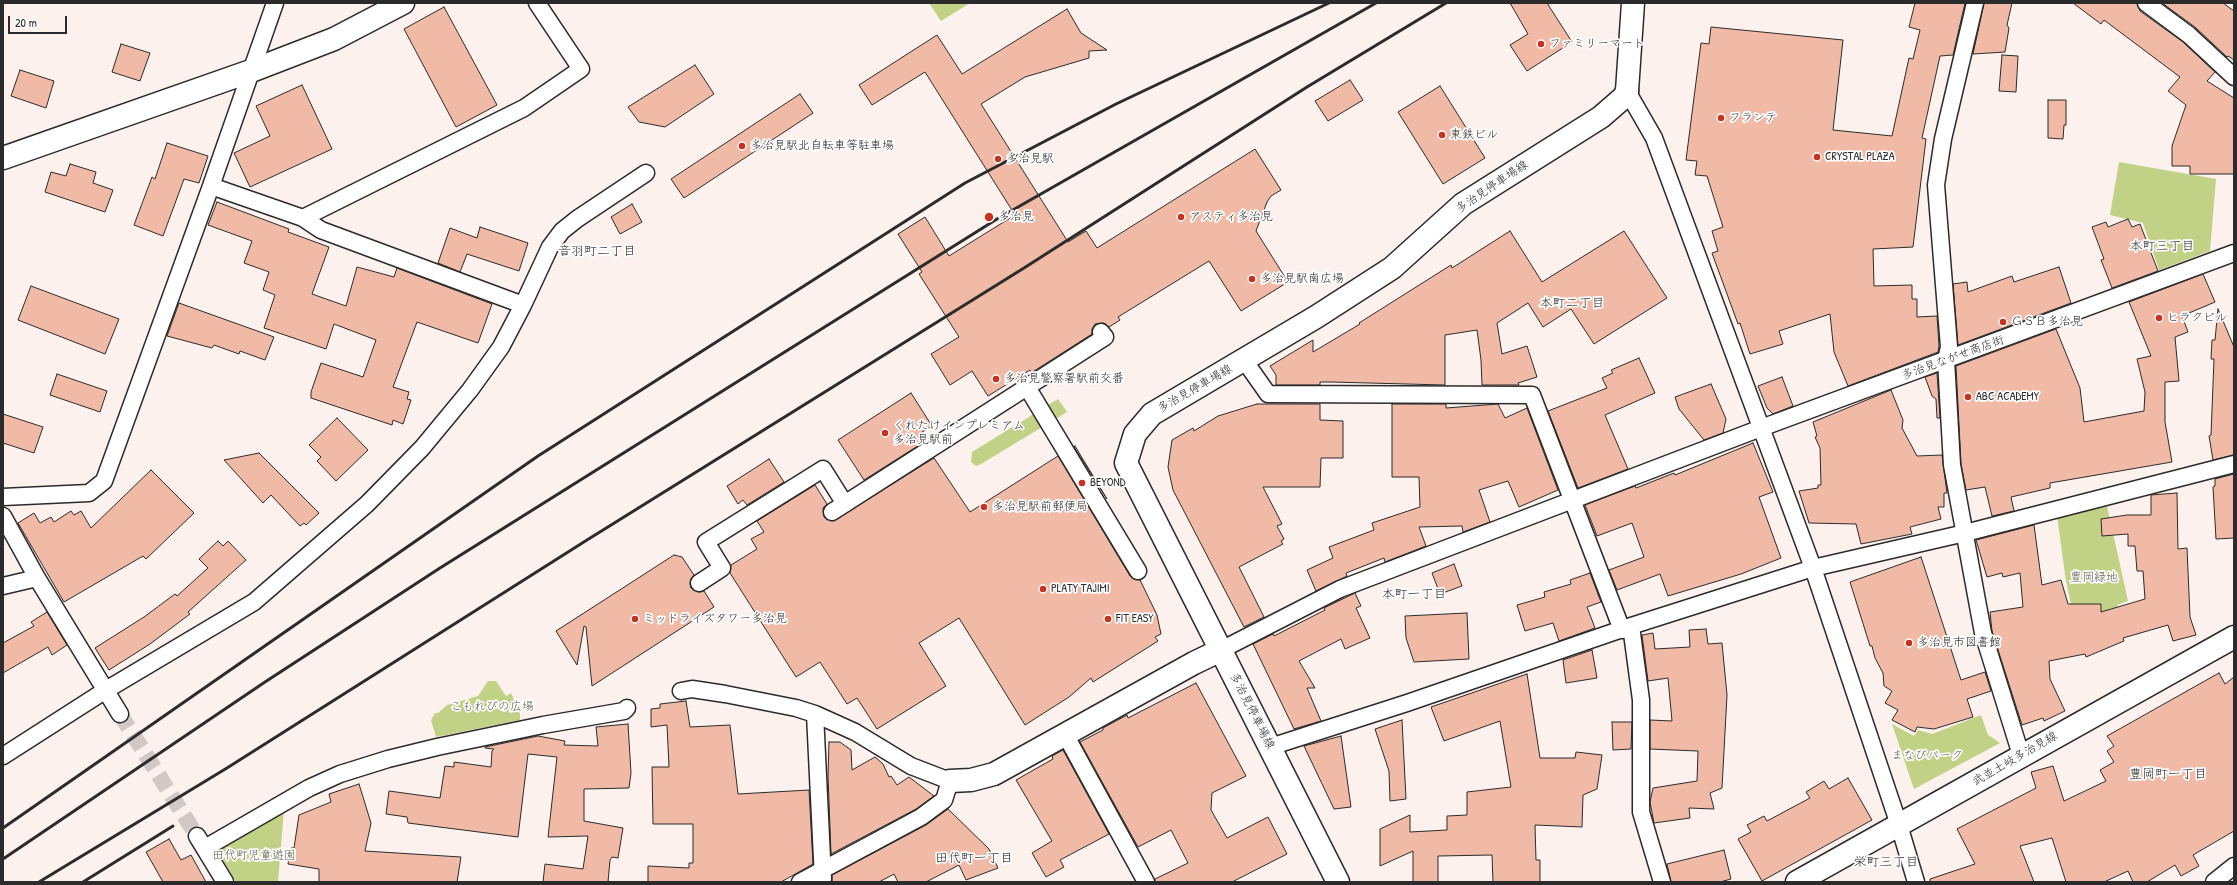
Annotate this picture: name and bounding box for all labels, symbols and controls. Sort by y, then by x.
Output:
scale bar [10,8,69,34]
text: 20 m [15,14,37,31]
place label: ファミリーマート [1549,37,1645,51]
marker: ファミリーマート [1536,39,1546,49]
place label: フランテ [1729,111,1777,125]
marker: フランテ [1716,113,1726,123]
place label: 東鉄ビル [1450,128,1498,142]
marker: 東鉄ビル [1437,130,1447,140]
place label: 多治見駅北自転車等駐車場 [750,139,894,153]
marker: 多治見駅北自転車等駐車場 [737,141,747,151]
place label: CRYSTAL PLAZA [1825,150,1895,164]
place label: 多治見駅 [1006,152,1054,166]
marker: CRYSTAL PLAZA [1812,152,1822,162]
marker: 多治見駅 [993,154,1003,164]
street label: 多治見停車場線 [1453,158,1531,216]
place label: 多治見 [998,210,1034,224]
place label: アスティ多治見 [1189,210,1273,224]
marker: 多治見 [983,211,995,223]
marker: アスティ多治見 [1176,212,1186,222]
district label: 本町三丁目 [2130,239,2194,255]
district label: 音羽町二丁目 [558,244,636,260]
place label: 多治見駅南広場 [1260,272,1344,286]
marker: 多治見駅南広場 [1247,274,1257,284]
district label: 本町二丁目 [1540,296,1604,312]
place label: ヒラクビル [2167,311,2227,325]
marker: ヒラクビル [2154,313,2164,323]
place label: ＧＳＢ多治見 [2011,315,2083,329]
marker: ＧＳＢ多治見 [1998,317,2008,327]
street label: 多治見ながせ商店街 [1900,333,2006,383]
street label: 多治見停車場線 [1155,362,1235,416]
place label: 多治見警察署駅前交番 [1004,372,1124,386]
marker: 多治見警察署駅前交番 [991,374,1001,384]
place label: ABC ACADEMY [1976,390,2039,404]
marker: ABC ACADEMY [1963,392,1973,402]
place label: くれたけインプレミアム 多治見駅前 [893,419,1025,447]
marker: くれたけインプレミアム 多治見駅前 [880,428,890,438]
place label: BEYOND [1090,476,1125,490]
marker: BEYOND [1077,478,1087,488]
place label: 多治見駅前郵便局 [992,500,1088,514]
marker: 多治見駅前郵便局 [979,502,989,512]
park label: 豊岡緑地 [2070,571,2118,585]
place label: PLATY TAJIMI [1051,582,1109,596]
marker: PLATY TAJIMI [1038,584,1048,594]
district label: 本町一丁目 [1382,587,1446,603]
place label: ミッドライズタワー多治見 [643,612,787,626]
place label: FIT EASY [1116,612,1154,626]
marker: ミッドライズタワー多治見 [630,614,640,624]
marker: FIT EASY [1103,614,1113,624]
place label: 多治見市図書館 [1917,636,2001,650]
marker: 多治見市図書館 [1904,638,1914,648]
street label: 多治見停車場線 [1227,670,1277,752]
park label: こもれびの広場 [450,700,534,714]
street label: 武並土岐多治見線 [1970,729,2060,789]
park label: まなびパーク [1891,749,1963,763]
district label: 豊岡町一丁目 [2129,767,2207,783]
park label: 田代町児童遊園 [212,849,296,863]
district label: 田代町一丁目 [935,851,1013,867]
district label: 栄町三丁目 [1854,855,1918,871]

